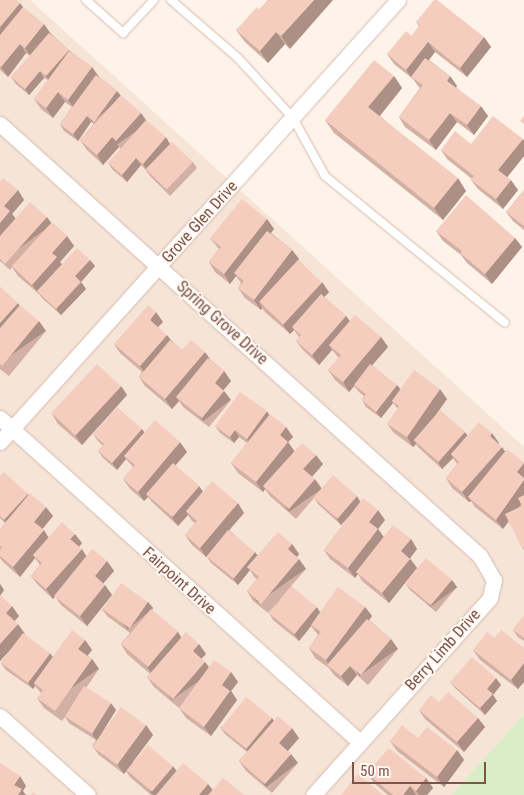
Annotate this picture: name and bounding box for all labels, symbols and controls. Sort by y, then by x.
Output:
street label: Grove Glen Drive [158,177,242,267]
street label: Spring Grove Drive [172,277,272,369]
street label: Fairpoint Drive [139,543,219,619]
street label: Berry Limb Drive [401,605,485,695]
scale bar [354,752,488,784]
text: 50 m [360,762,390,780]

